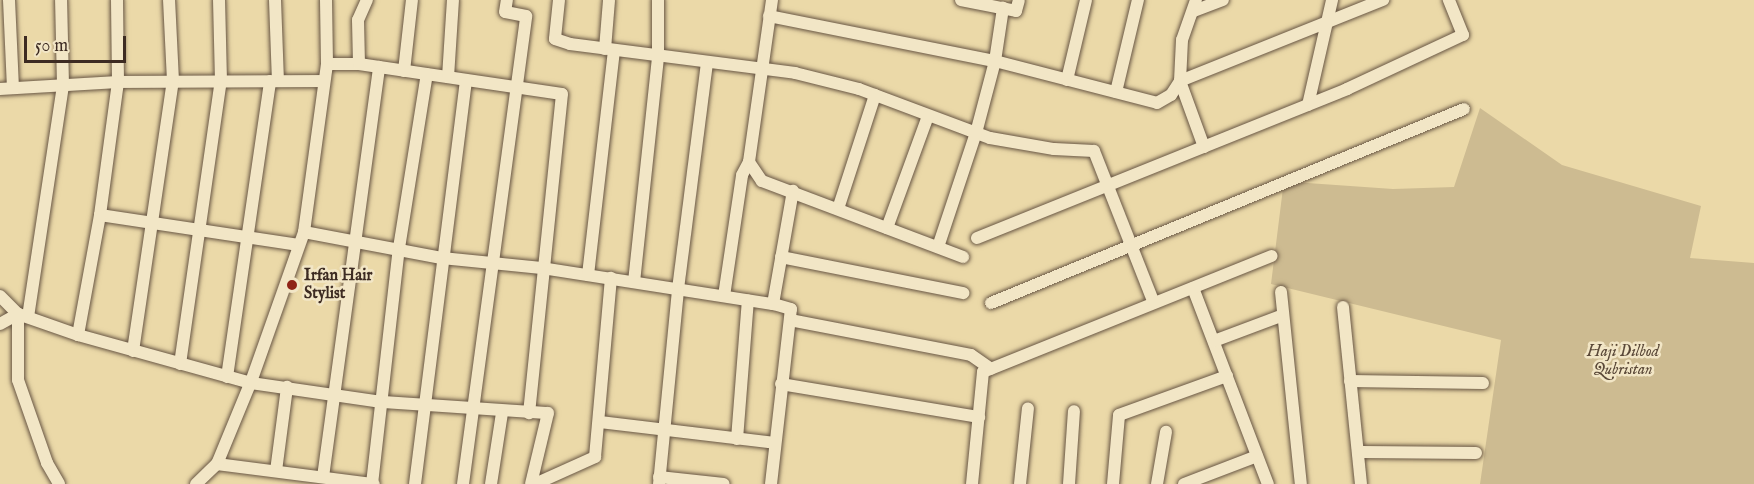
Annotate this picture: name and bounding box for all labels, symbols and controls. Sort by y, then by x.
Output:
scale bar [27,24,129,62]
text: 50 m [35,35,68,58]
place label: Irfan Hair Stylist [304,266,372,304]
marker: Irfan Hair Stylist [285,278,299,292]
park label: Haji Dilbod Qubristan [1587,342,1659,380]

